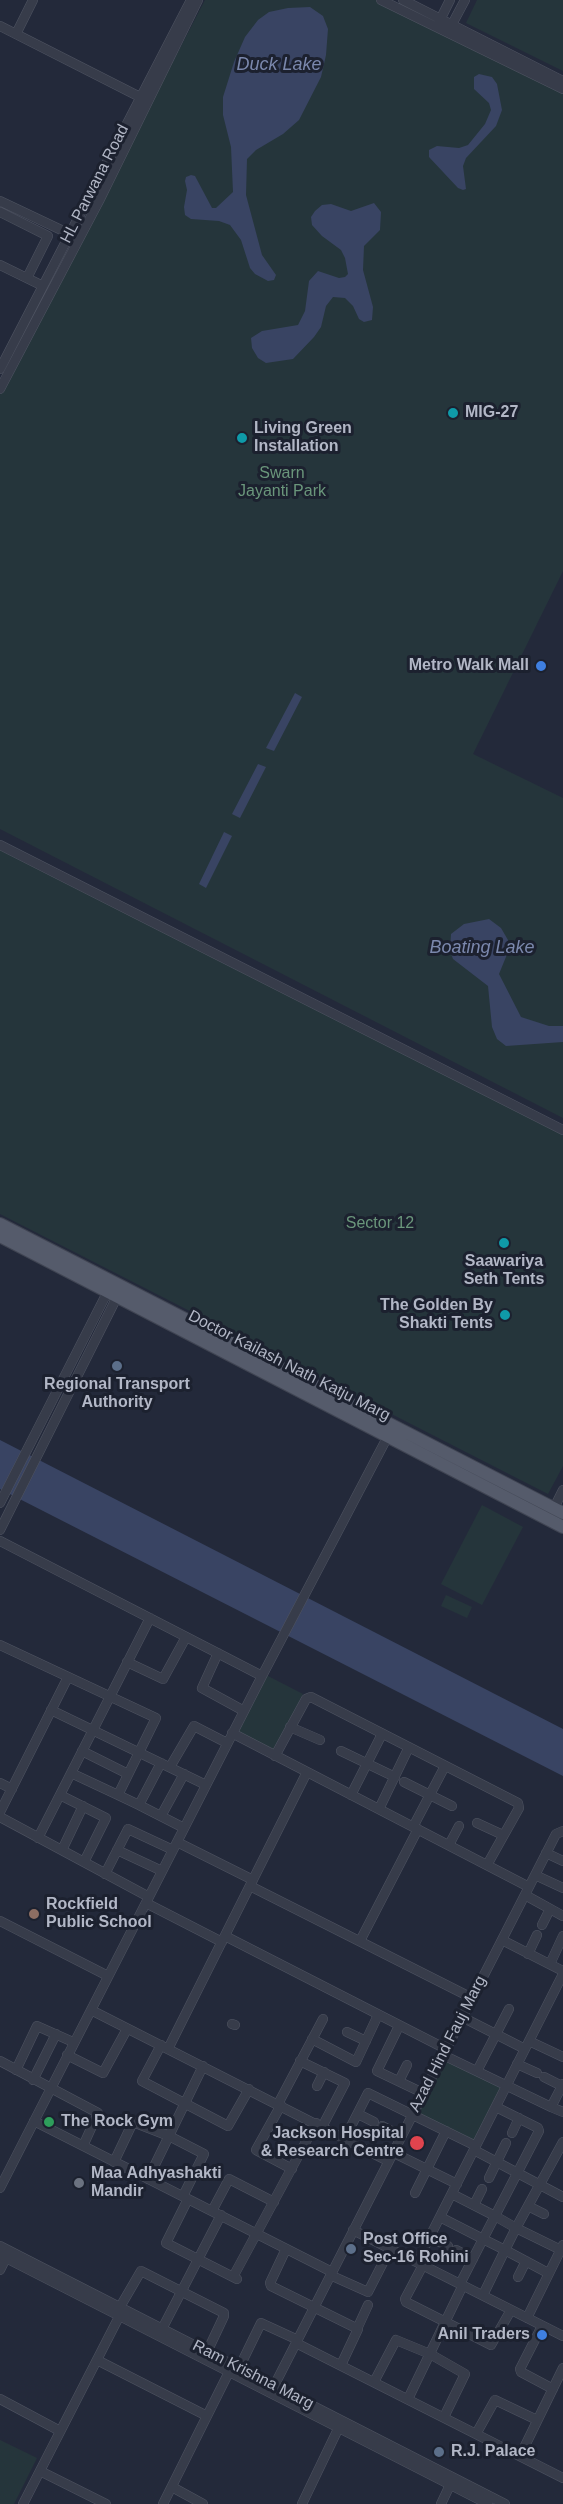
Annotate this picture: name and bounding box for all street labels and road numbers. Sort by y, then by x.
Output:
street label: HL Parwana Road [57,121,133,247]
street label: Doctor Kailash Nath Katju Marg [185,1307,393,1425]
street label: Azad Hind Fauj Marg [405,1973,491,2115]
street label: Ram Krishna Marg [189,2336,317,2414]

